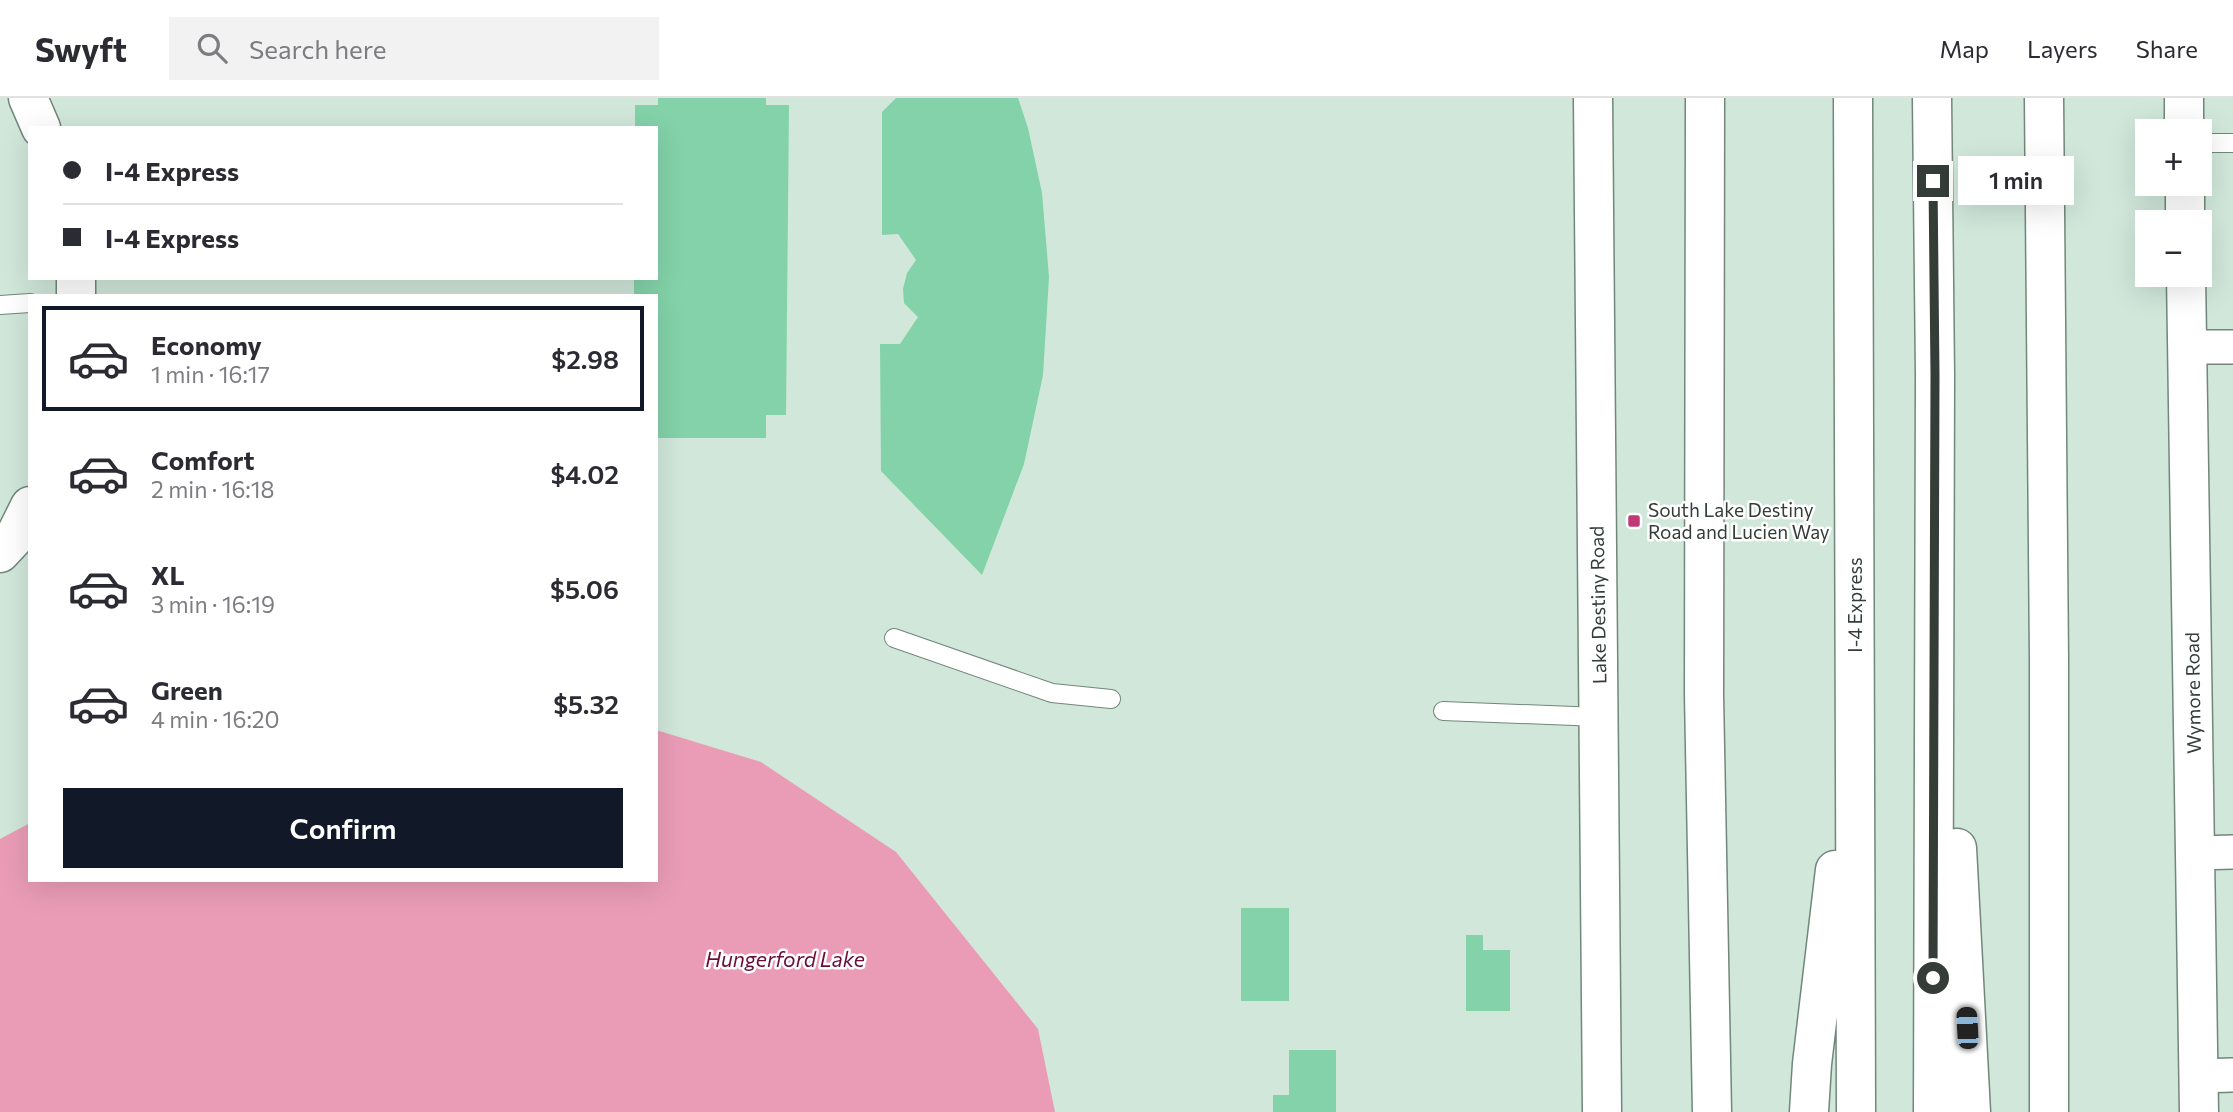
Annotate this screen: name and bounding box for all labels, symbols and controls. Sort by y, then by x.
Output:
search box [169,17,659,80]
text: Swyft [35,28,127,69]
icon: search [193,29,231,67]
text: Search here [249,33,386,64]
text: Map [1940,34,1989,63]
text: Layers [2027,34,2098,63]
text: Share [2136,34,2198,63]
map controls [2135,119,2212,287]
button: + [2135,119,2212,196]
text: I-4 Express [105,155,239,186]
callout: 1 min [1958,156,2073,206]
route end [1917,165,1949,197]
text: 1 min [1989,166,2043,194]
button: − [2135,210,2212,287]
text: I-4 Express [105,222,239,253]
icon: car [67,327,130,390]
text: Economy [151,329,262,360]
text: $2.98 [551,343,619,374]
text: 1 min · 16:17 [151,360,270,388]
icon: car [67,442,130,505]
text: Comfort [151,444,254,475]
text: $4.02 [551,458,619,489]
text: 2 min · 16:18 [151,475,275,503]
place label: South Lake Destiny Road and Lucien Way [1648,498,1830,543]
marker: South Lake Destiny Road and Lucien Way [1626,513,1642,529]
street label: Lake Destiny Road [1585,526,1610,684]
icon: car [67,557,130,620]
street label: I-4 Express [1843,557,1866,653]
text: XL [151,559,185,590]
text: $5.06 [550,573,619,604]
text: 3 min · 16:19 [151,590,275,618]
street label: Wymore Road [2180,632,2205,754]
icon: car [67,672,130,735]
text: Green [151,674,223,705]
text: $5.32 [553,688,619,719]
text: 4 min · 16:20 [151,705,280,733]
button: Confirm [63,788,623,868]
water label: Hungerford Lake [705,946,865,971]
route start [1917,962,1949,994]
car [1956,1006,1979,1050]

